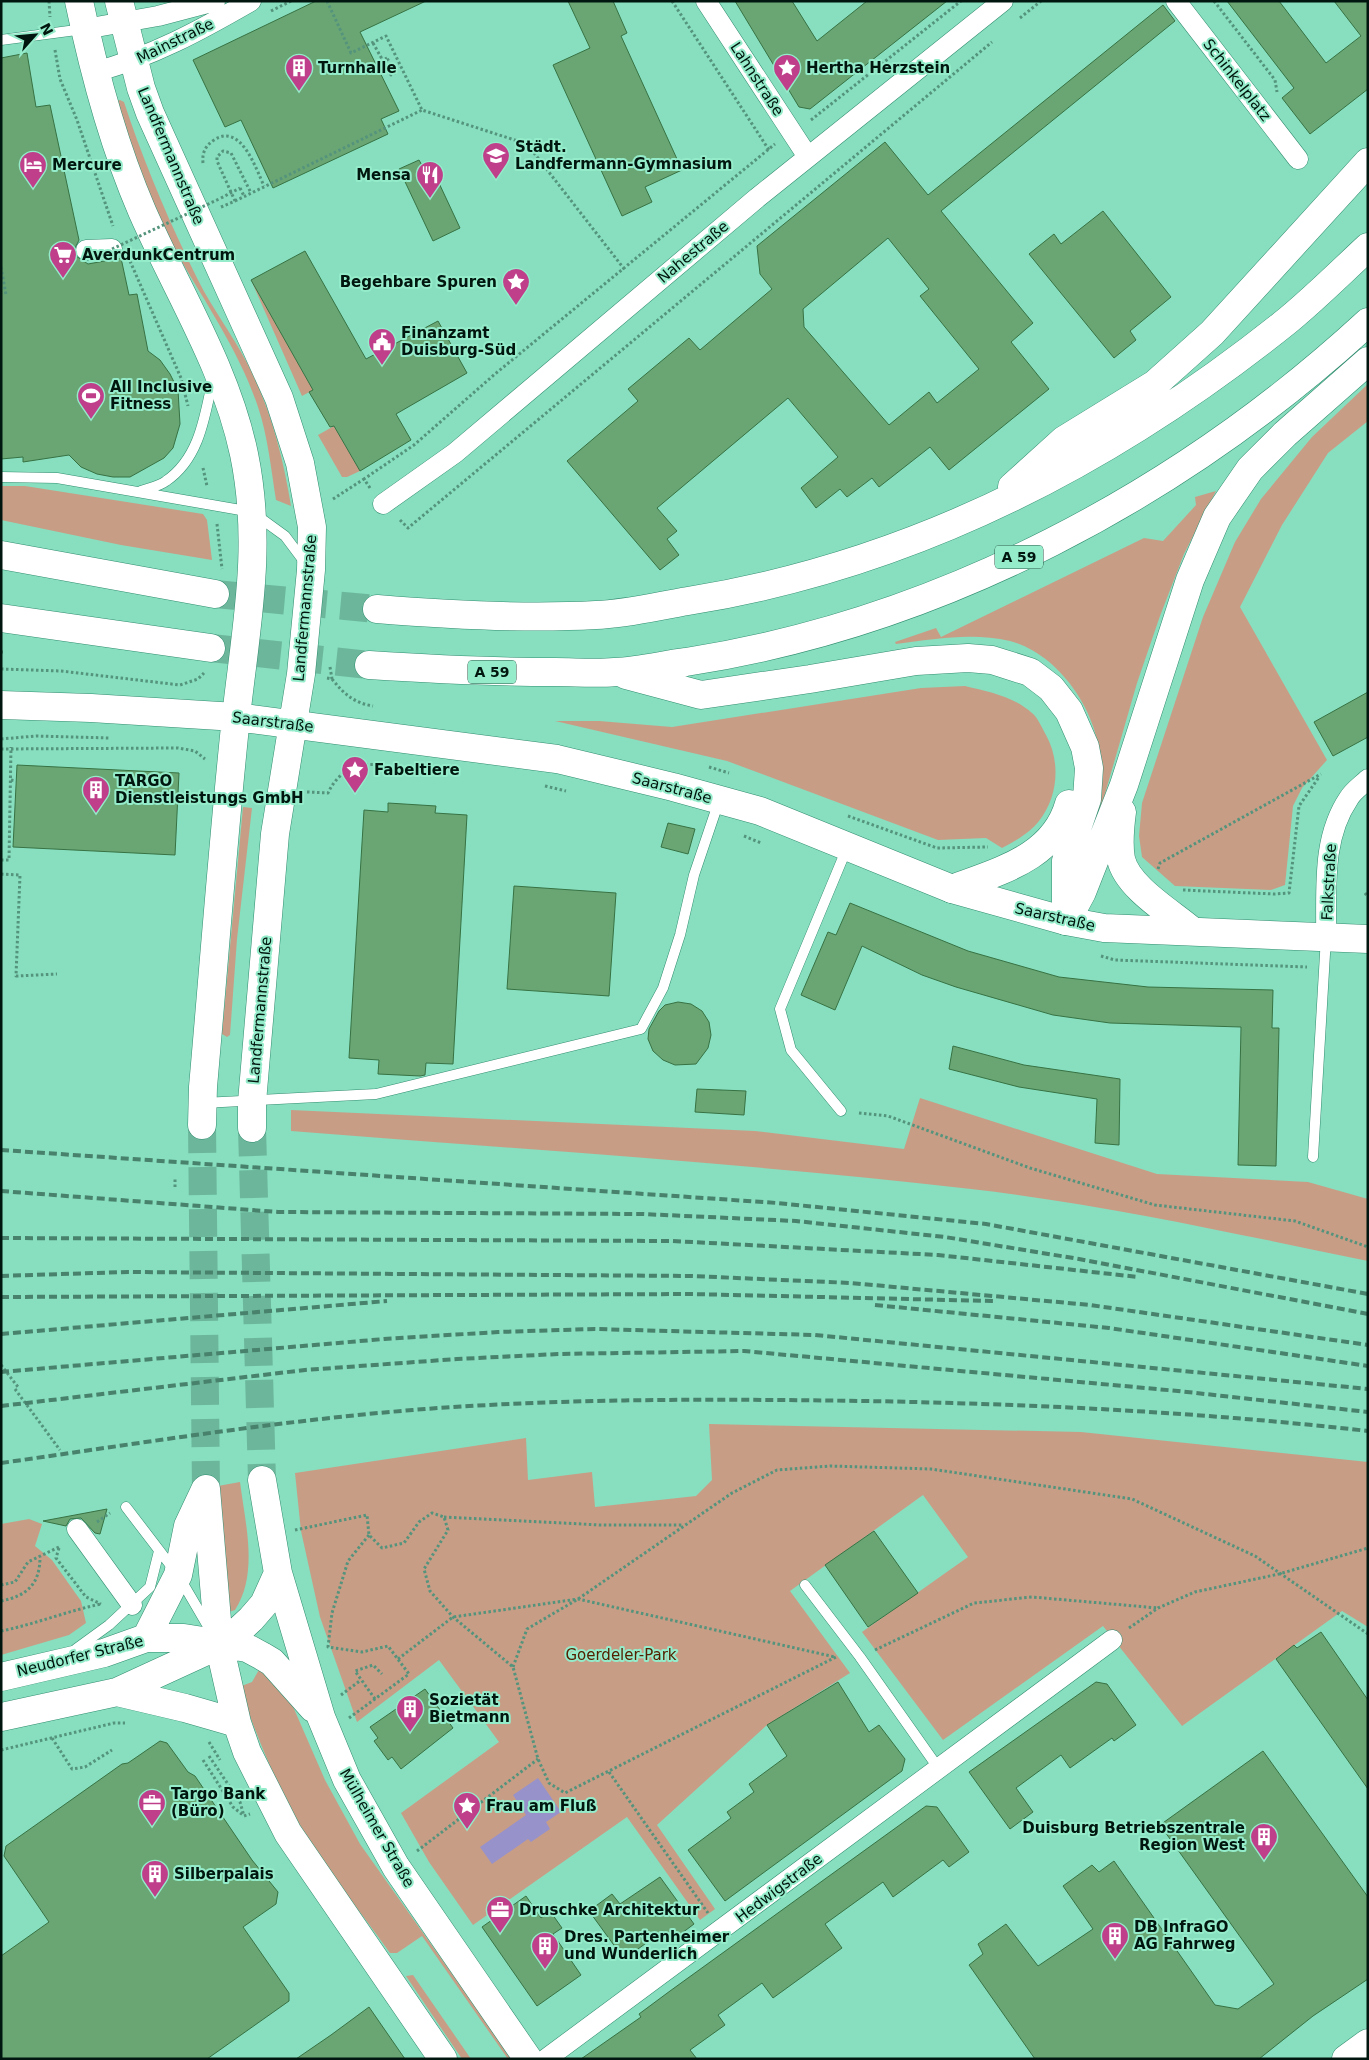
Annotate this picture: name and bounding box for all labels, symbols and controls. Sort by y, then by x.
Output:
north arrow [10,10,60,60]
street label: Mainstraße [134,15,216,67]
text: N [37,20,56,38]
street label: Schinkelplatz [1199,35,1275,125]
street label: Lahnstraße [726,39,788,119]
building icon: Turnhalle [284,53,314,92]
place icon: Hertha Herzstein [772,53,802,92]
place label: Turnhalle [318,59,397,77]
place label: Hertha Herzstein [806,59,950,77]
street label: Landfermannstraße [134,85,208,227]
place label: Städt. Landfermann-Gymnasium [515,138,732,173]
school or university icon: Städt. Landfermann-Gymnasium [481,141,511,180]
hotel icon: Mercure [18,150,48,189]
place label: Mercure [52,156,122,174]
restaurant icon: Mensa [415,160,445,199]
place label: Mensa [356,166,411,184]
street label: Nahestraße [654,217,732,287]
supermarket icon: AverdunkCentrum [48,240,78,279]
place label: AverdunkCentrum [82,246,235,264]
place icon: Begehbare Spuren [501,267,531,306]
place label: Begehbare Spuren [340,273,497,291]
place label: Finanzamt Duisburg-Süd [401,324,516,359]
public building icon: Finanzamt Duisburg-Süd [367,327,397,366]
place label: All Inclusive Fitness [110,378,212,413]
sports icon: All Inclusive Fitness [76,381,106,420]
street label: Landfermannstraße [290,534,320,682]
road number: A 59 [995,546,1043,568]
road number: A 59 [468,660,516,684]
street label: Saarstraße [231,708,315,736]
place icon: Fabeltiere [340,755,370,794]
place label: Fabeltiere [374,761,460,779]
street label: Saarstraße [630,769,714,807]
place label: TARGO Dienstleistungs GmbH [115,772,304,807]
building icon: TARGO Dienstleistungs GmbH [81,775,111,814]
street label: Falkstraße [1318,843,1340,921]
street label: Saarstraße [1013,899,1097,935]
street label: Landfermannstraße [245,936,275,1084]
street label: Neudorfer Straße [15,1632,145,1680]
park label: Goerdeler-Park [565,1646,677,1664]
place label: Sozietät Bietmann [429,1691,510,1726]
building icon: Sozietät Bietmann [395,1694,425,1733]
street label: Mülheimer Straße [336,1766,418,1890]
place label: Targo Bank (Büro) [171,1785,266,1820]
office icon: Targo Bank (Büro) [137,1788,167,1827]
place icon: Frau am Fluß [452,1791,482,1830]
place label: Frau am Fluß [486,1797,597,1815]
place label: Duisburg Betriebszentrale Region West [1022,1819,1245,1854]
building icon: Duisburg Betriebszentrale Region West [1249,1822,1279,1861]
street label: Hedwigstraße [732,1850,826,1926]
building icon: Silberpalais [140,1859,170,1898]
place label: Silberpalais [174,1865,274,1883]
office icon: Druschke Architektur [485,1895,515,1934]
place label: Druschke Architektur [519,1901,700,1919]
place label: DB InfraGO AG Fahrweg [1134,1918,1235,1953]
building icon: DB InfraGO AG Fahrweg [1100,1921,1130,1960]
place label: Dres. Partenheimer und Wunderlich [564,1928,730,1963]
building icon: Dres. Partenheimer und Wunderlich [530,1931,560,1970]

